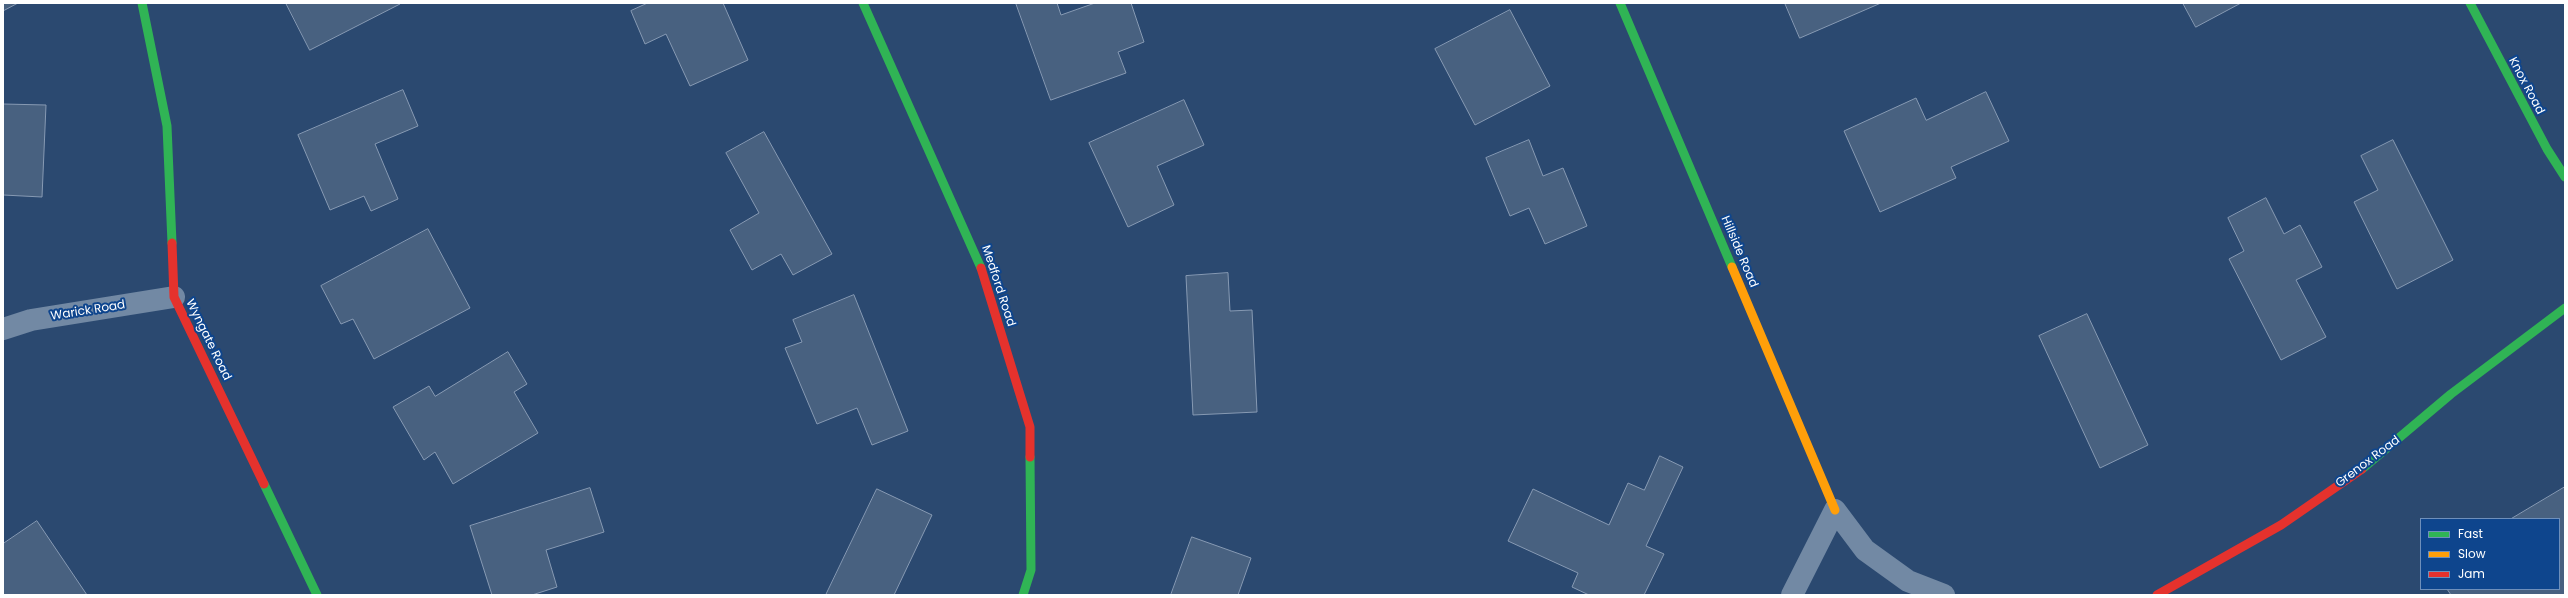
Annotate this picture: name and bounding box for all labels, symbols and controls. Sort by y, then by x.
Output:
street label: Knox Road [2505,55,2547,117]
street label: Hillside Road [1717,214,1761,290]
street label: Medford Road [978,244,1018,328]
street label: Wyngate Road [182,297,234,383]
street label: Warick Road [50,298,126,324]
street label: Grenox Road [2333,433,2403,491]
legend [2420,518,2560,590]
text: Fast [2458,525,2483,542]
text: Slow [2458,545,2486,562]
text: Jam [2458,565,2485,582]

